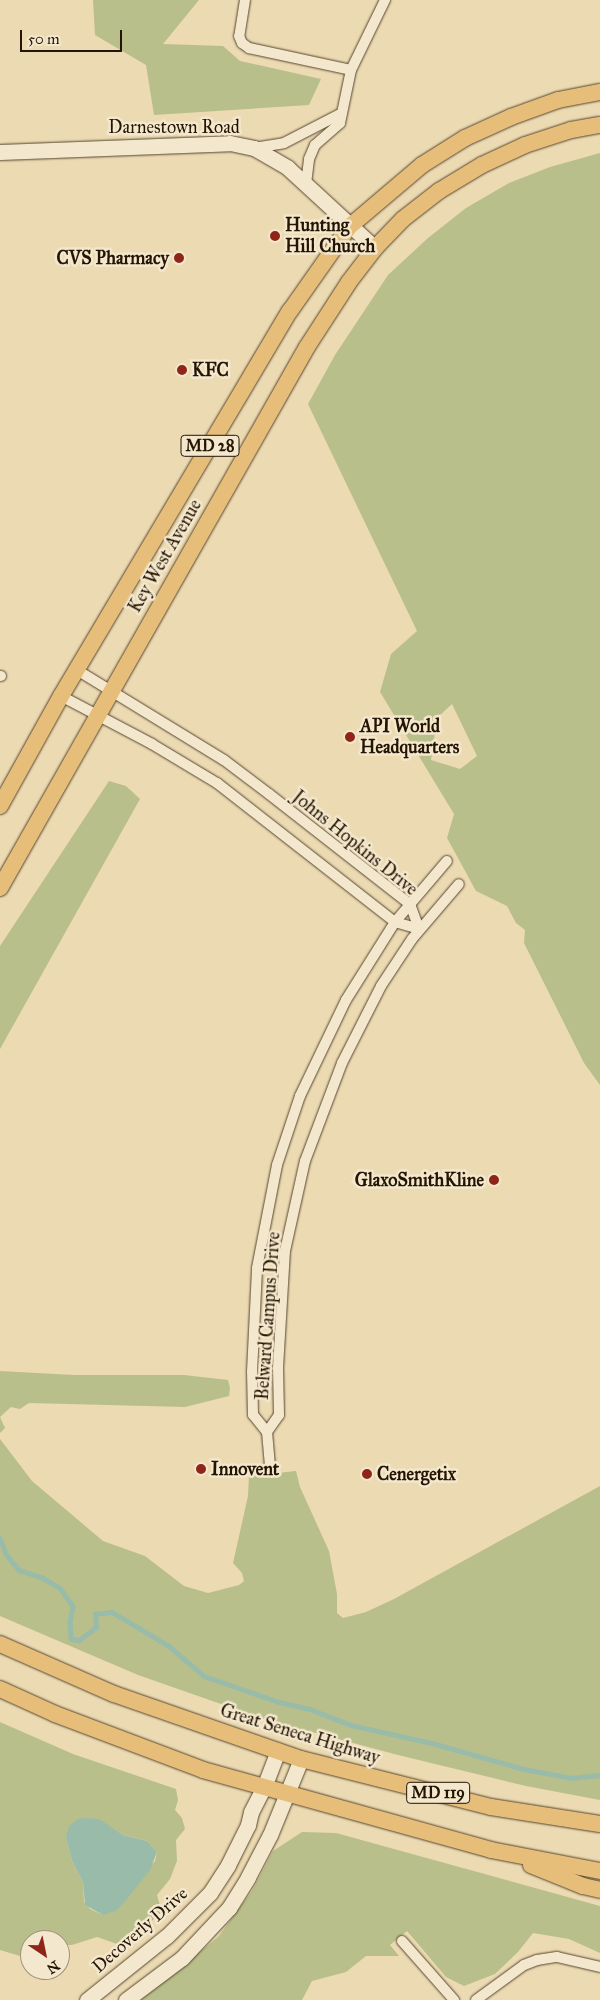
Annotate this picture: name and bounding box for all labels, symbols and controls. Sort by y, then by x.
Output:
scale bar [22,20,125,52]
text: 50 m [28,30,60,48]
street label: Darnestown Road [108,116,240,138]
place label: Hunting Hill Church [285,215,375,258]
marker: Hunting Hill Church [269,230,281,242]
place label: CVS Pharmacy [57,247,169,269]
marker: CVS Pharmacy [173,252,185,264]
place label: KFC [192,359,229,381]
marker: KFC [176,364,188,376]
road number: MD 28 [180,432,240,460]
street label: Key West Avenue [124,496,206,616]
place label: API World Headquarters [360,716,459,759]
marker: API World Headquarters [344,731,356,743]
street label: Johns Hopkins Drive [288,786,422,900]
place label: GlaxoSmithKline [355,1169,484,1191]
marker: GlaxoSmithKline [488,1174,500,1186]
street label: Belward Campus Drive [251,1231,285,1401]
place label: Innovent [211,1458,279,1480]
marker: Innovent [195,1463,207,1475]
place label: Cenergetix [377,1463,456,1485]
marker: Cenergetix [361,1468,373,1480]
street label: Great Seneca Highway [218,1699,382,1769]
road number: MD 119 [406,1780,470,1806]
street label: Decoverly Drive [88,1883,192,1977]
north arrow [20,1930,70,1980]
text: N [43,1957,63,1977]

